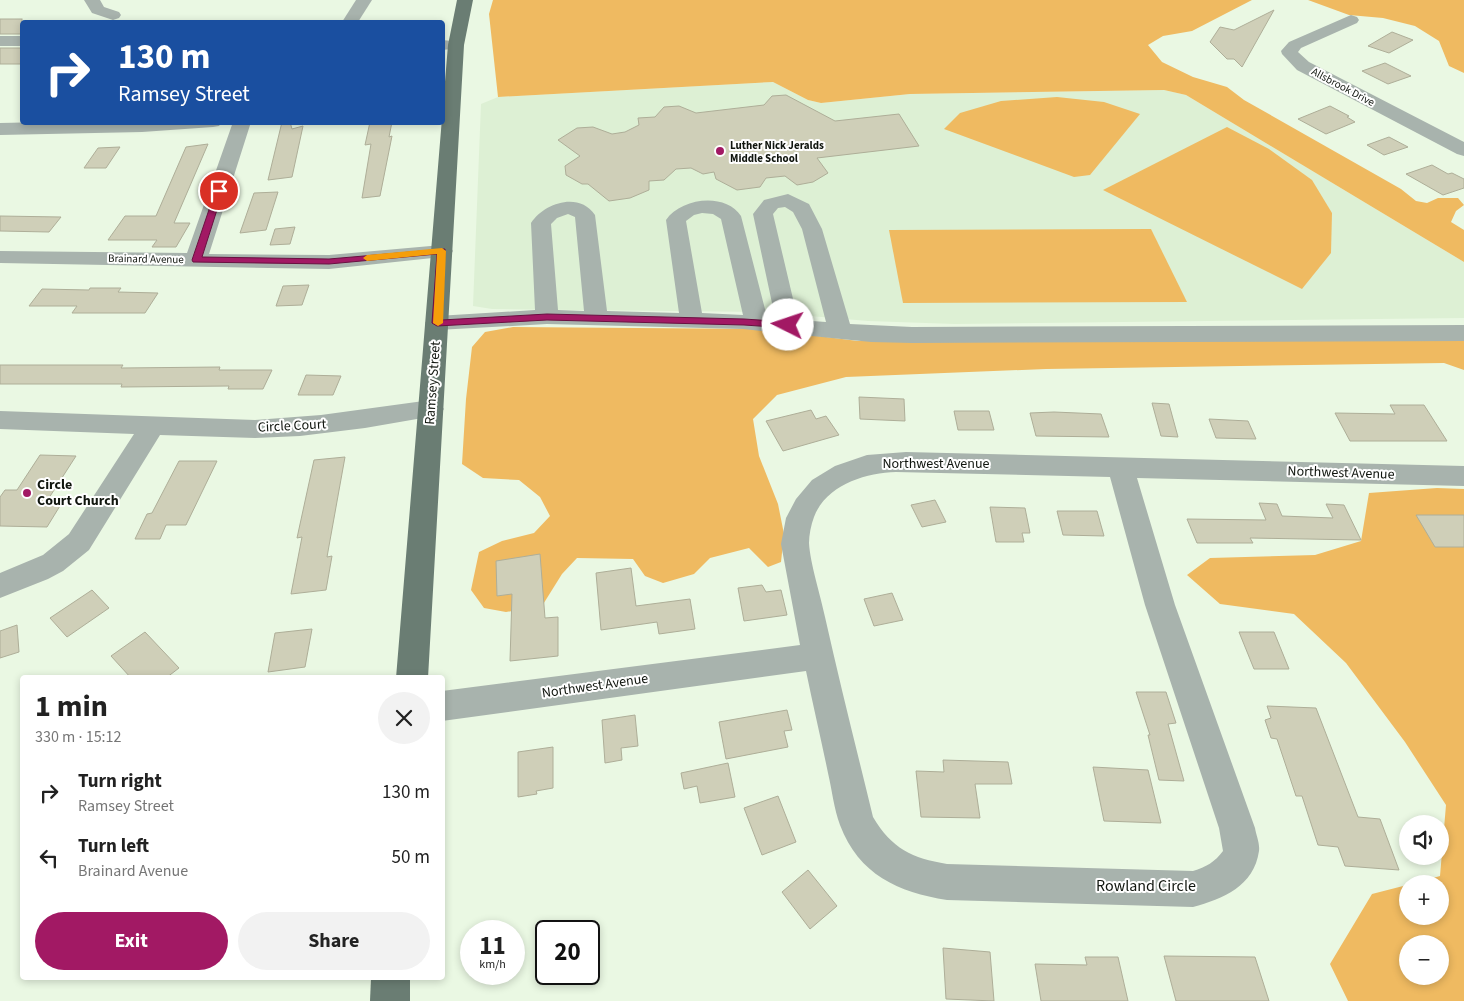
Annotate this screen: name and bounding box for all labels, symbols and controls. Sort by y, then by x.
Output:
text: 130 m [118,32,210,82]
icon: right [35,40,100,105]
street label: Allsbrook Drive [1309,64,1378,110]
text: Ramsey Street [118,78,250,110]
place label: Luther Nick Jeralds Middle School [730,138,824,166]
marker: Luther Nick Jeralds Middle School [714,145,726,157]
pin [198,170,240,212]
icon: arrive [205,177,233,205]
street label: Brainard Avenue [108,251,185,267]
position arrow [761,298,813,350]
street label: Ramsey Street [420,340,446,426]
street label: Circle Court [257,414,327,438]
street label: Northwest Avenue [882,454,990,474]
street label: Northwest Avenue [1287,461,1395,485]
place label: Circle Court Church [37,475,119,511]
marker: Circle Court Church [21,487,33,499]
street label: Northwest Avenue [541,669,649,703]
text: 1 min [35,685,108,728]
button: close [378,692,430,744]
text: 330 m · 15:12 [35,726,122,748]
text: Turn right [78,768,162,795]
icon: right [35,779,63,807]
text: 130 m [382,779,430,806]
text: Ramsey Street [78,795,174,817]
map controls [1399,815,1449,985]
button: sound [1399,815,1449,865]
text: Turn left [78,833,149,860]
icon: left [35,844,63,872]
text: 50 m [392,844,430,871]
text: Brainard Avenue [78,860,188,882]
street label: Rowland Circle [1096,875,1196,897]
button: + [1399,875,1449,925]
button: Exit [35,912,228,970]
button: Share [238,912,430,970]
speed limit sign: 20 [535,920,600,985]
text: 11 [479,928,506,964]
button: − [1399,935,1449,985]
text: km/h [479,956,506,973]

